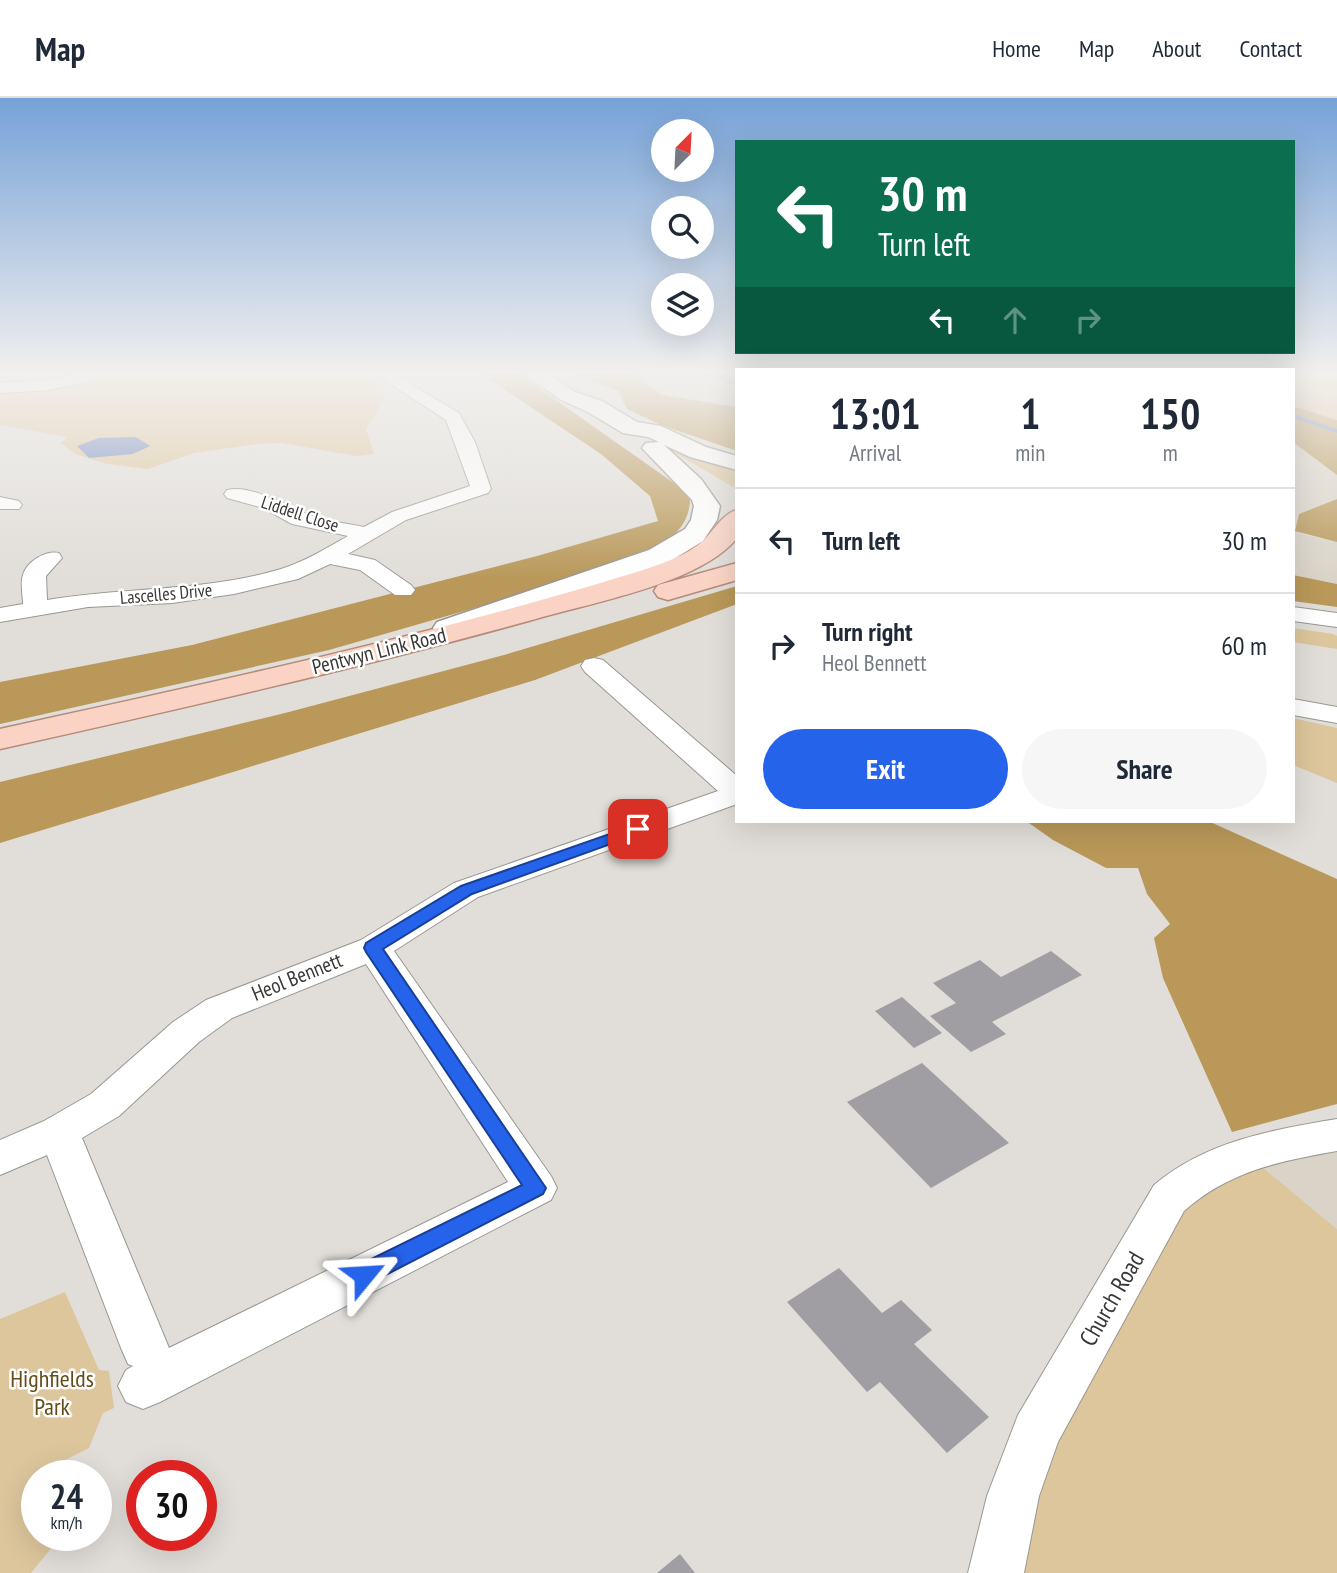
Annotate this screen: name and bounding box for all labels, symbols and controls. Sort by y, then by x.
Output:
text: Map [35,27,85,70]
text: Home [992,33,1041,64]
text: Map [1079,33,1114,64]
text: About [1152,33,1201,64]
text: Contact [1239,33,1302,64]
north arrow [651,119,714,182]
map controls [651,119,714,336]
text: 30 m [878,161,967,225]
icon: left [763,168,854,259]
button: search [651,196,714,259]
text: Turn left [878,223,970,265]
button: layers [651,273,714,336]
icon: left [923,301,961,339]
icon: ahead [996,301,1034,339]
icon: right [1069,301,1107,339]
text: 13:01 [830,386,921,441]
text: 1 [1020,386,1040,441]
text: 150 [1140,386,1200,441]
text: Arrival [849,438,901,467]
text: min [1015,438,1045,467]
text: m [1163,438,1178,467]
street label: Liddell Close [258,490,342,537]
icon: left [763,522,801,560]
text: Turn left [822,524,900,557]
text: 30 m [1221,524,1267,557]
street label: Lascelles Drive [119,578,213,609]
text: Turn right [822,615,913,648]
street label: Pentwyn Link Road [309,621,449,680]
icon: right [763,627,801,665]
text: 60 m [1221,629,1267,662]
text: Heol Bennett [822,648,927,677]
button: Exit [763,729,1008,809]
button: Share [1022,729,1267,809]
pin [608,799,668,859]
icon: arrive [619,810,657,848]
street label: Heol Bennett [248,946,346,1007]
position arrow [327,1238,401,1312]
street label: Church Road [1072,1246,1151,1351]
park label: Highfields Park [10,1363,94,1422]
speed limit sign: 30 [126,1460,217,1551]
text: 24 [50,1473,83,1519]
text: km/h [51,1511,82,1534]

